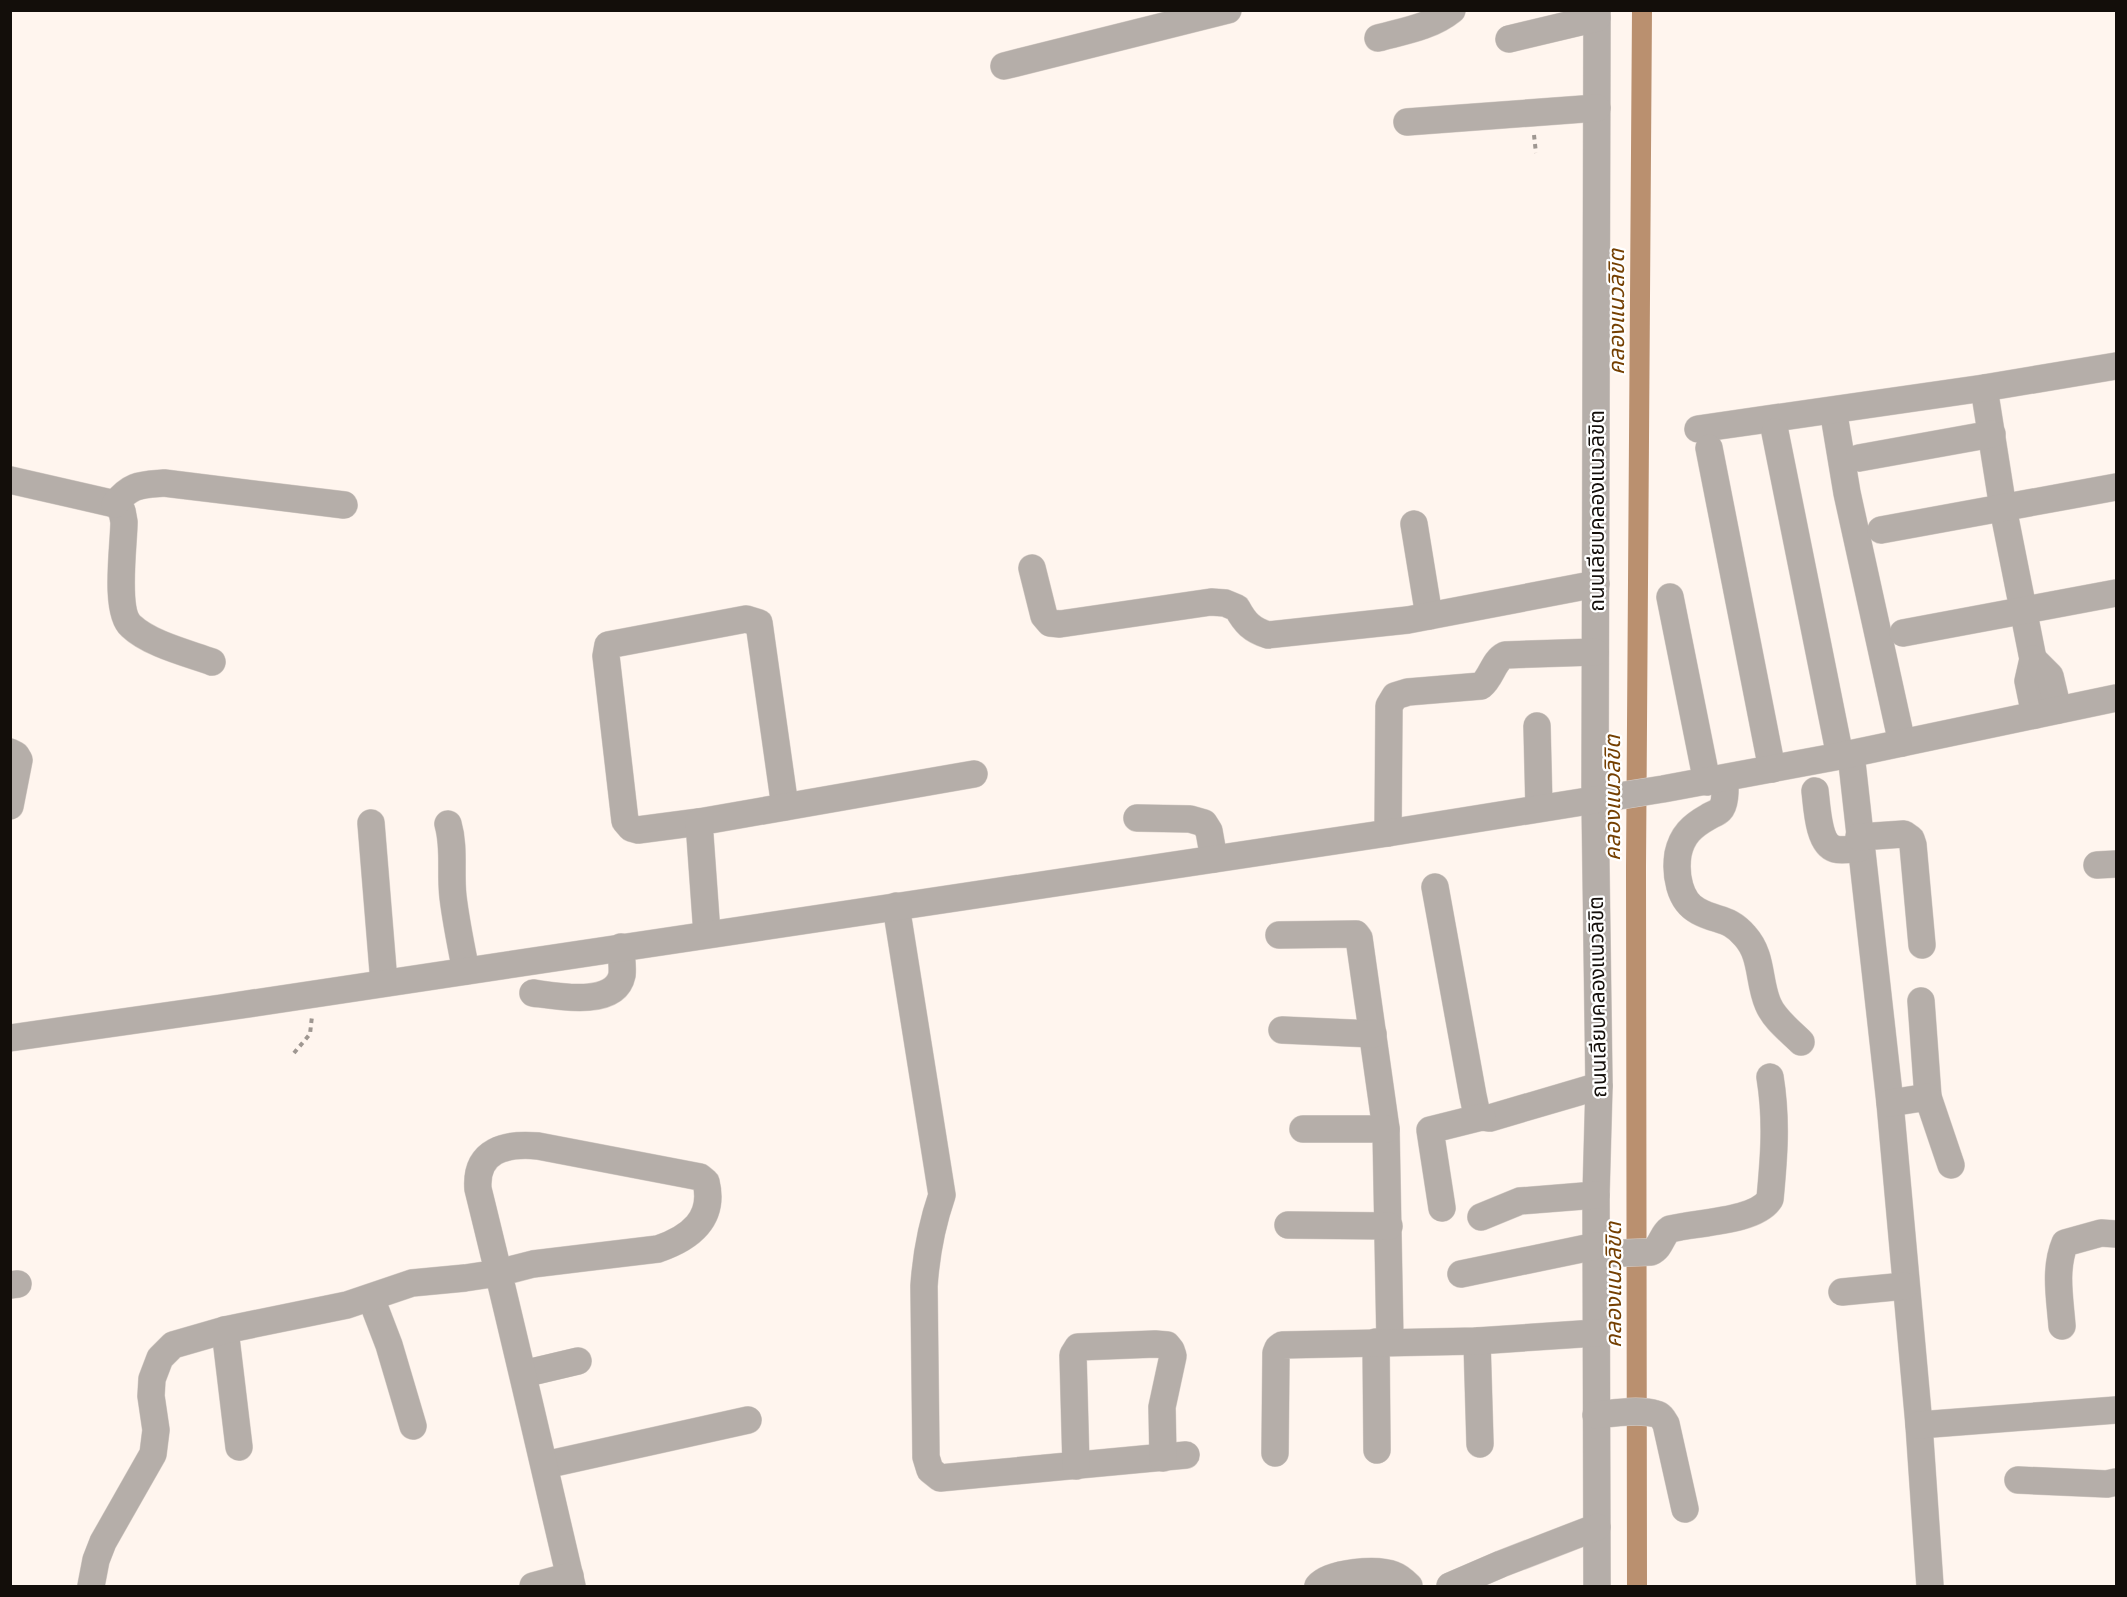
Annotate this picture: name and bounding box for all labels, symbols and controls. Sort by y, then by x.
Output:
water label: คลองแนวลิขิต [1603,248,1630,375]
street label: ถนนเลียบคลองแนวลิขิต [1584,410,1609,612]
water label: คลองแนวลิขิต [1599,734,1626,861]
street label: ถนนเลียบคลองแนวลิขิต [1583,896,1611,1098]
water label: คลองแนวลิขิต [1600,1221,1627,1348]

